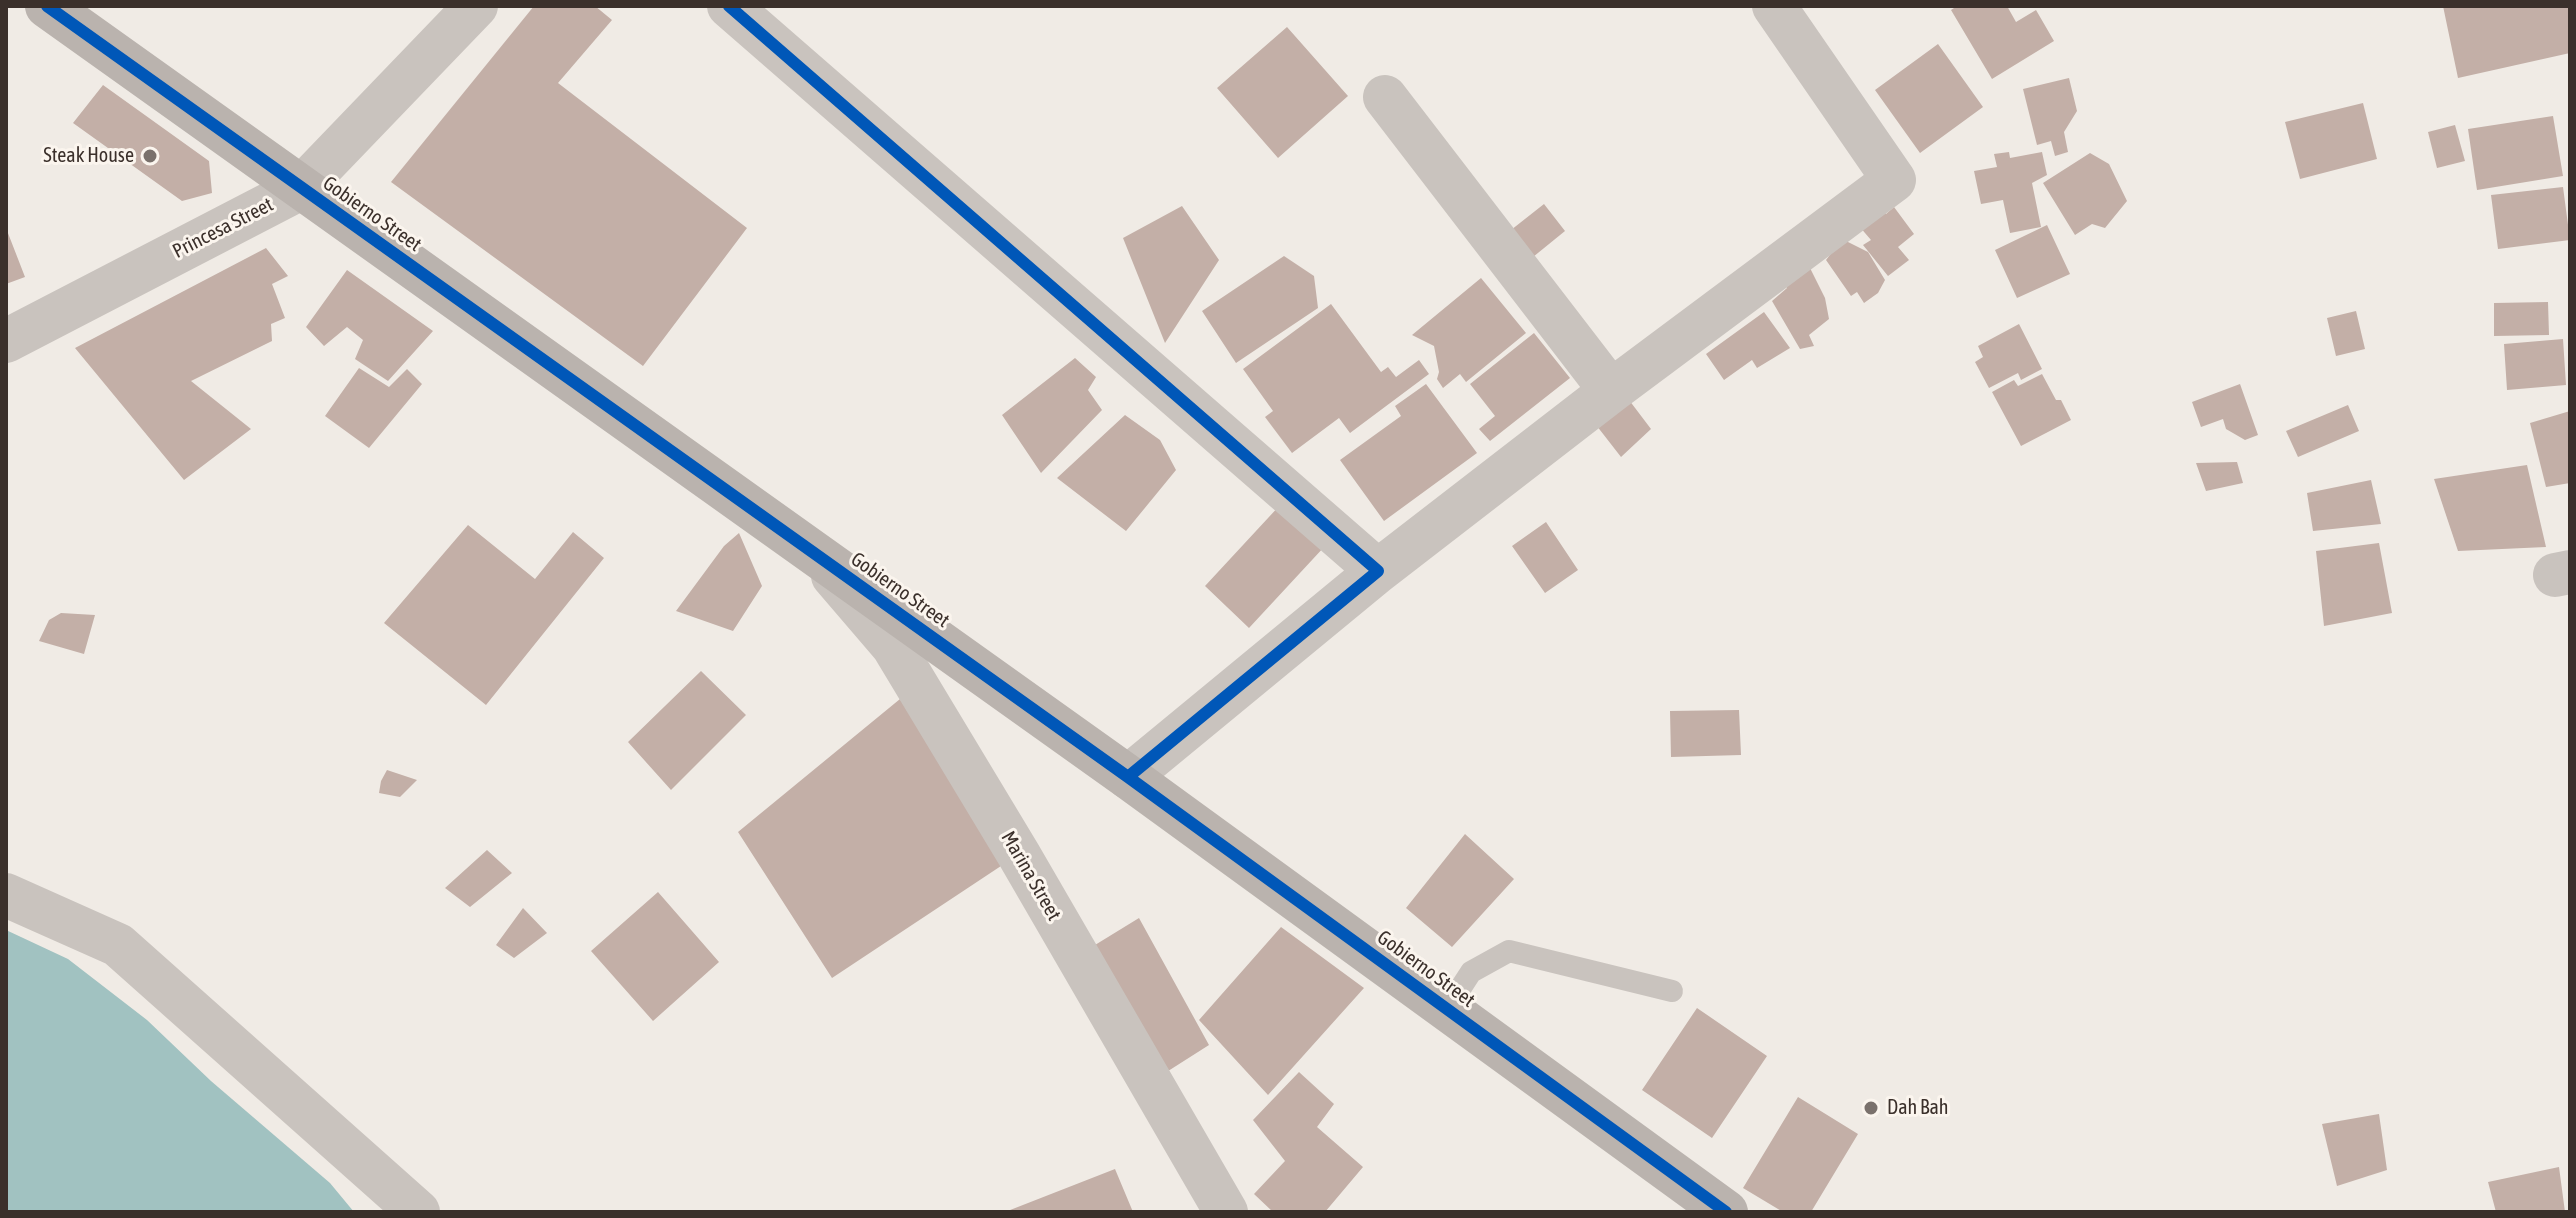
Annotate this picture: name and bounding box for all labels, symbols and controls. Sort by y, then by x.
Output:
place label: Steak House [43,144,134,168]
marker: Steak House [141,147,159,165]
street label: Gobierno Street [318,171,426,257]
street label: Princesa Street [169,192,277,264]
street label: Gobierno Street [846,547,954,633]
street label: Marina Street [996,827,1066,925]
street label: Gobierno Street [1373,926,1479,1012]
place label: Dah Bah [1887,1096,1948,1120]
marker: Dah Bah [1862,1099,1880,1117]

